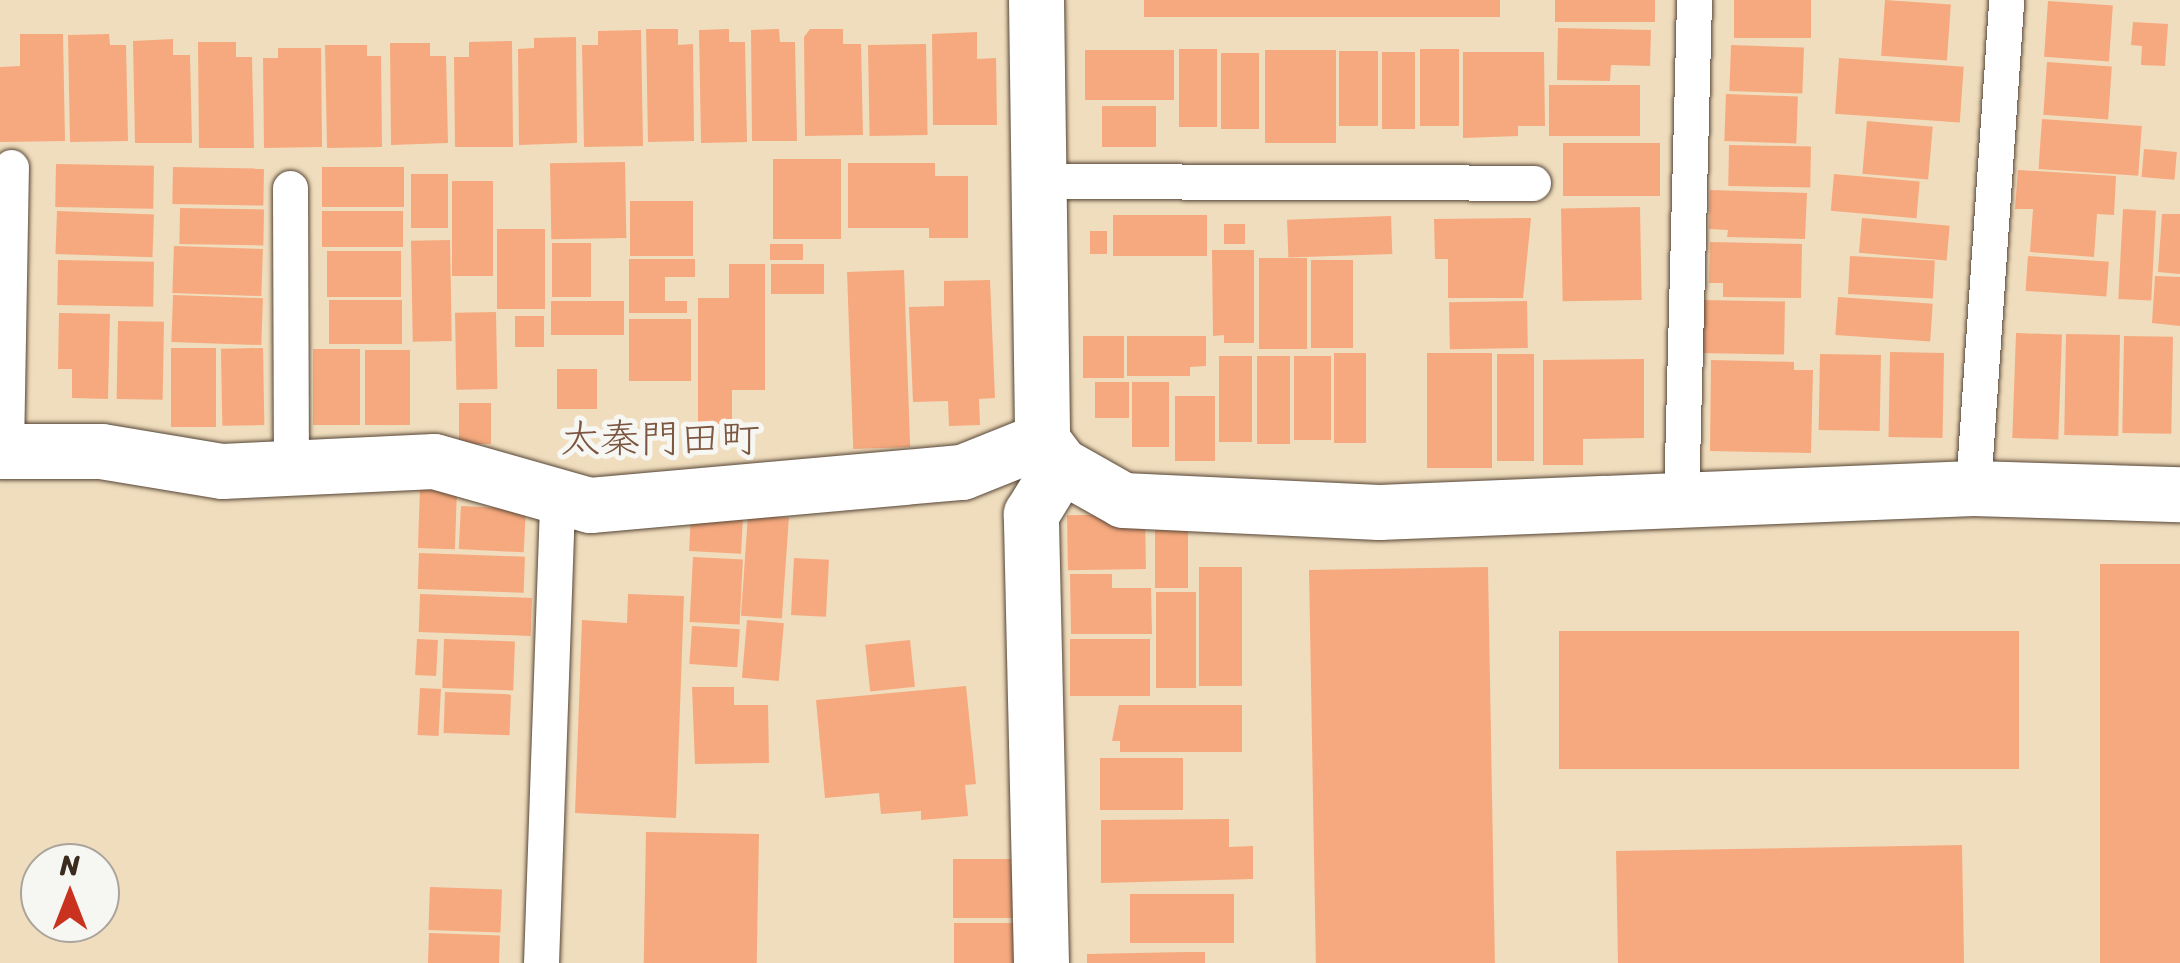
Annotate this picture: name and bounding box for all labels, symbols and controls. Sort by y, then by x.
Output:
district label: 太秦門田町 [560,415,760,463]
text: N [60,840,80,889]
north arrow [20,843,120,943]

